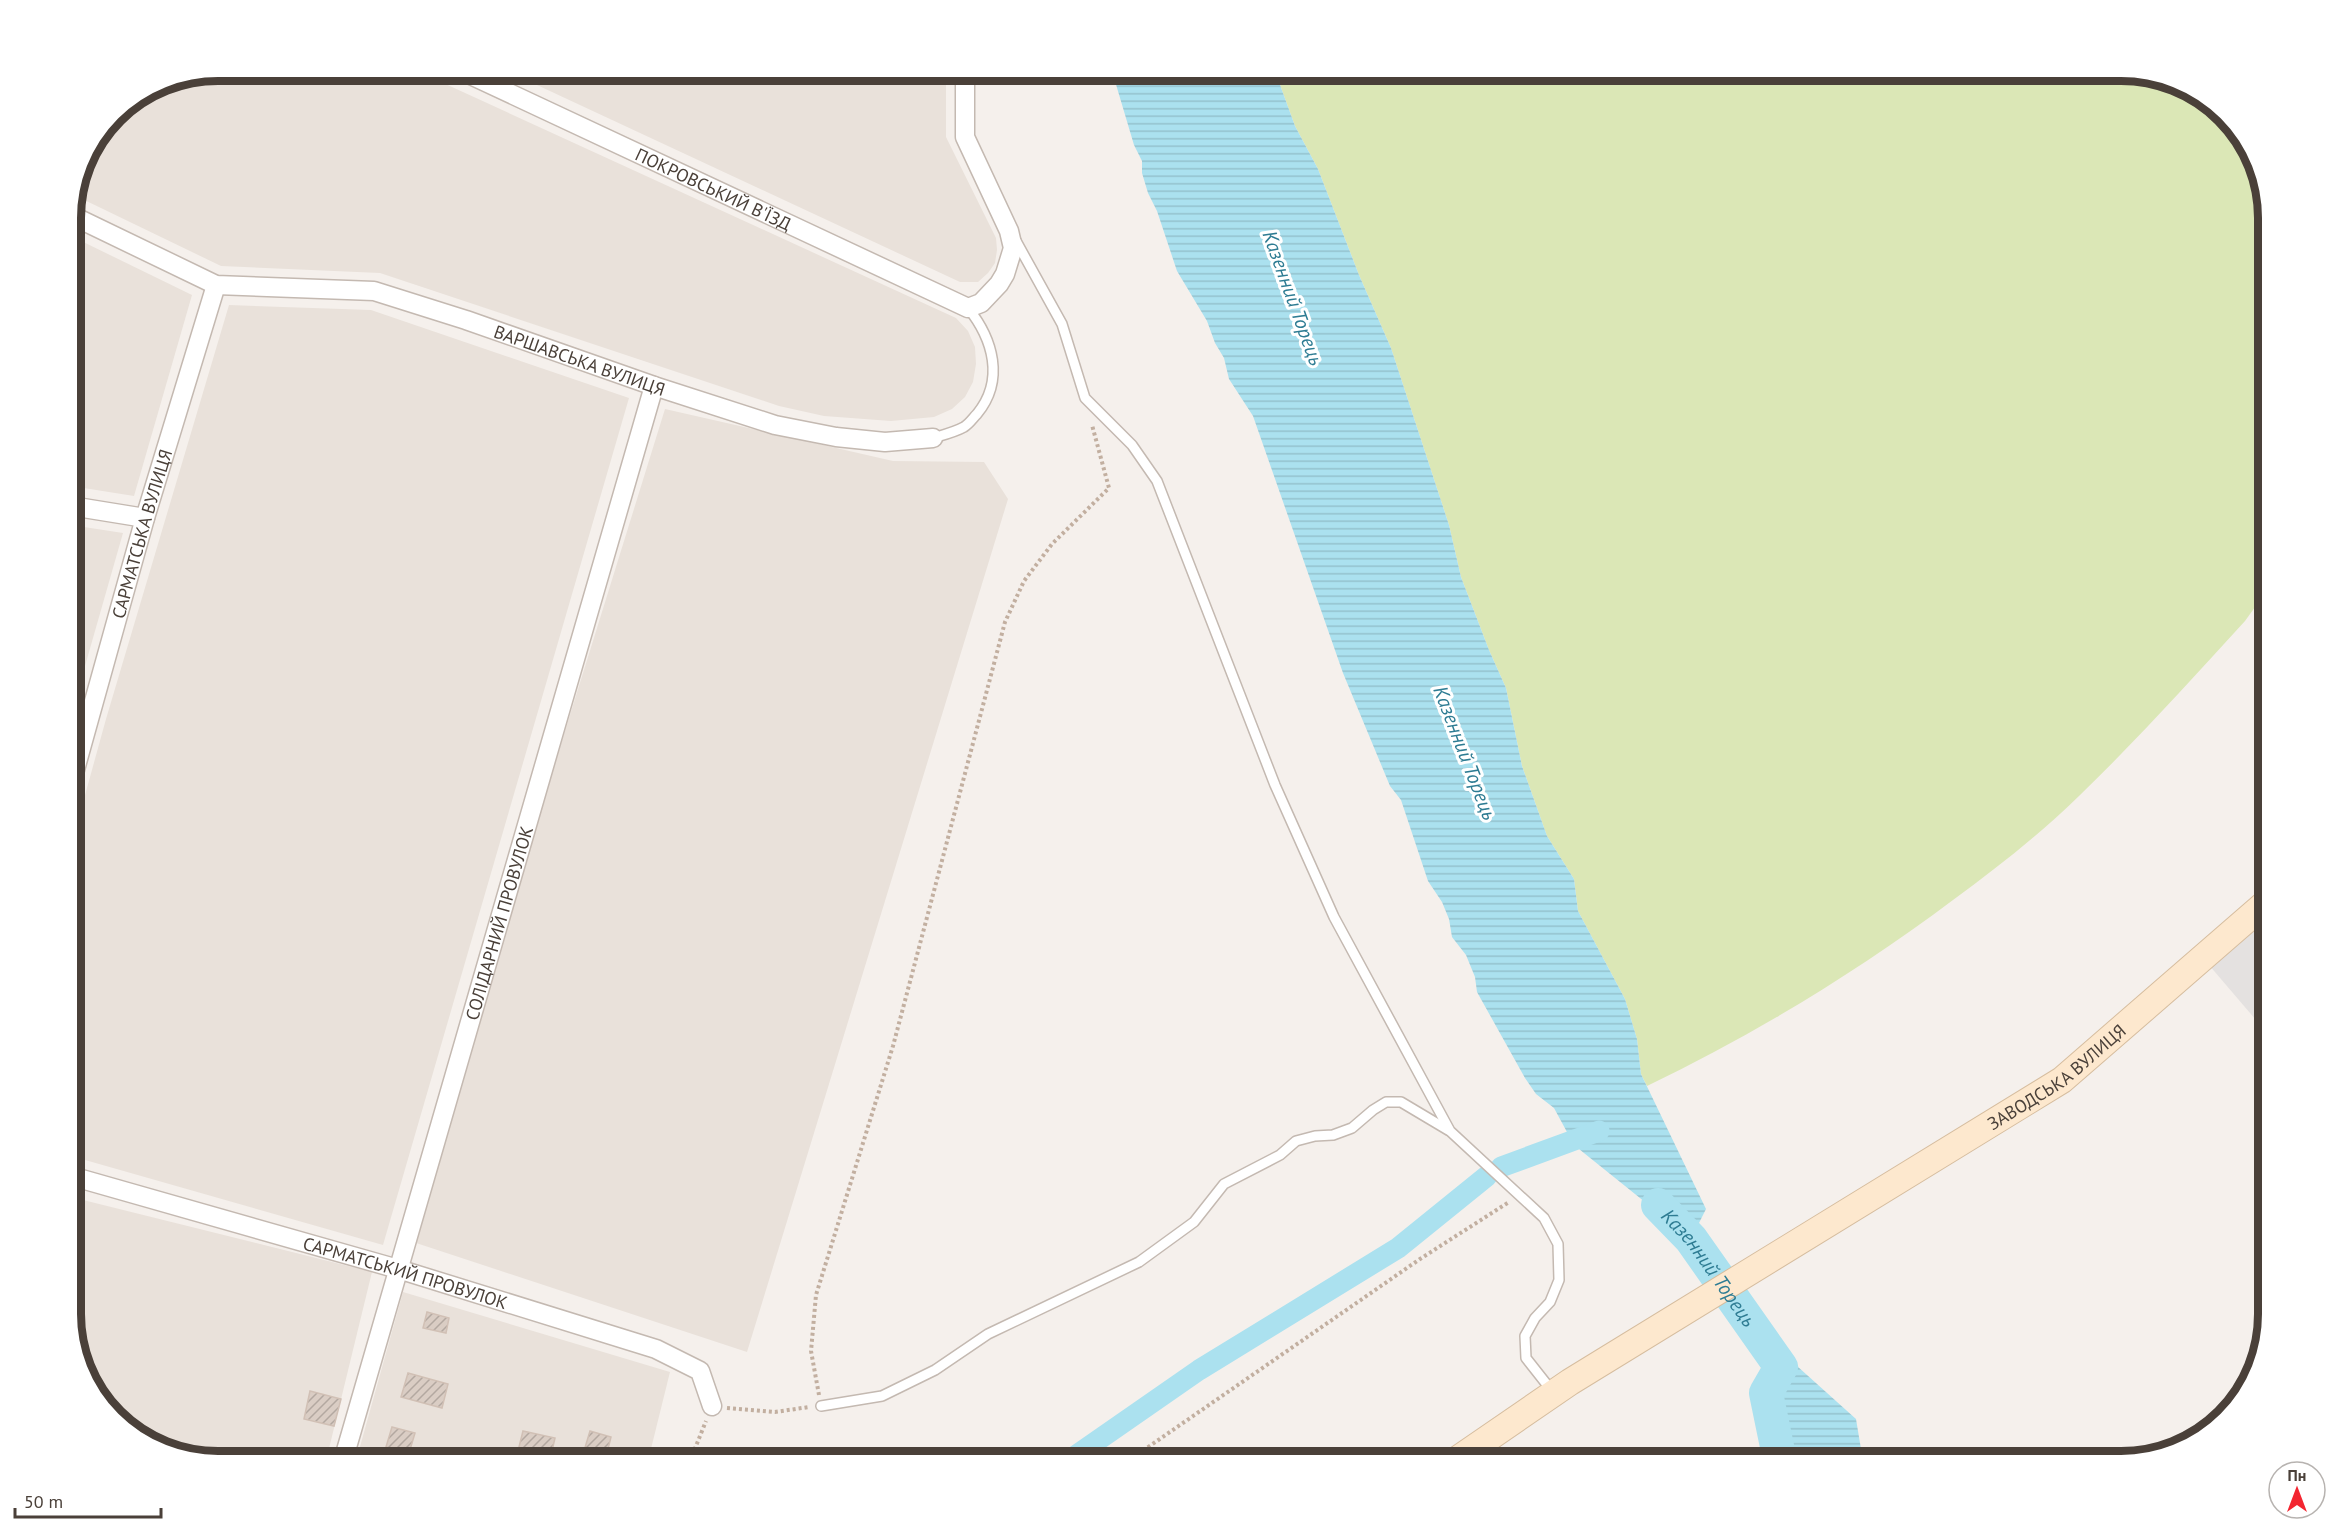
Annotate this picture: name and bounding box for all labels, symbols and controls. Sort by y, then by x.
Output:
street label: ПОКРОВСЬКИЙ В'ЇЗД [632,142,795,235]
water label: Казенний Торець [1257,227,1329,369]
street label: ВАРШАВСЬКА ВУЛИЦЯ [491,319,668,400]
street label: САРМАТСЬКА ВУЛИЦЯ [106,446,177,621]
water label: Казенний Торець [1427,682,1503,824]
street label: СОЛІДАРНИЙ ПРОВУЛОК [460,823,538,1023]
street label: ЗАВОДСЬКА ВУЛИЦЯ [1983,1019,2130,1135]
water label: Казенний Торець [1656,1203,1762,1332]
street label: САРМАТСЬКИЙ ПРОВУЛОК [301,1231,510,1314]
north arrow [2267,1460,2327,1520]
text: Пн [2288,1465,2306,1485]
scale bar [15,1481,160,1519]
text: 50 m [24,1490,63,1513]

